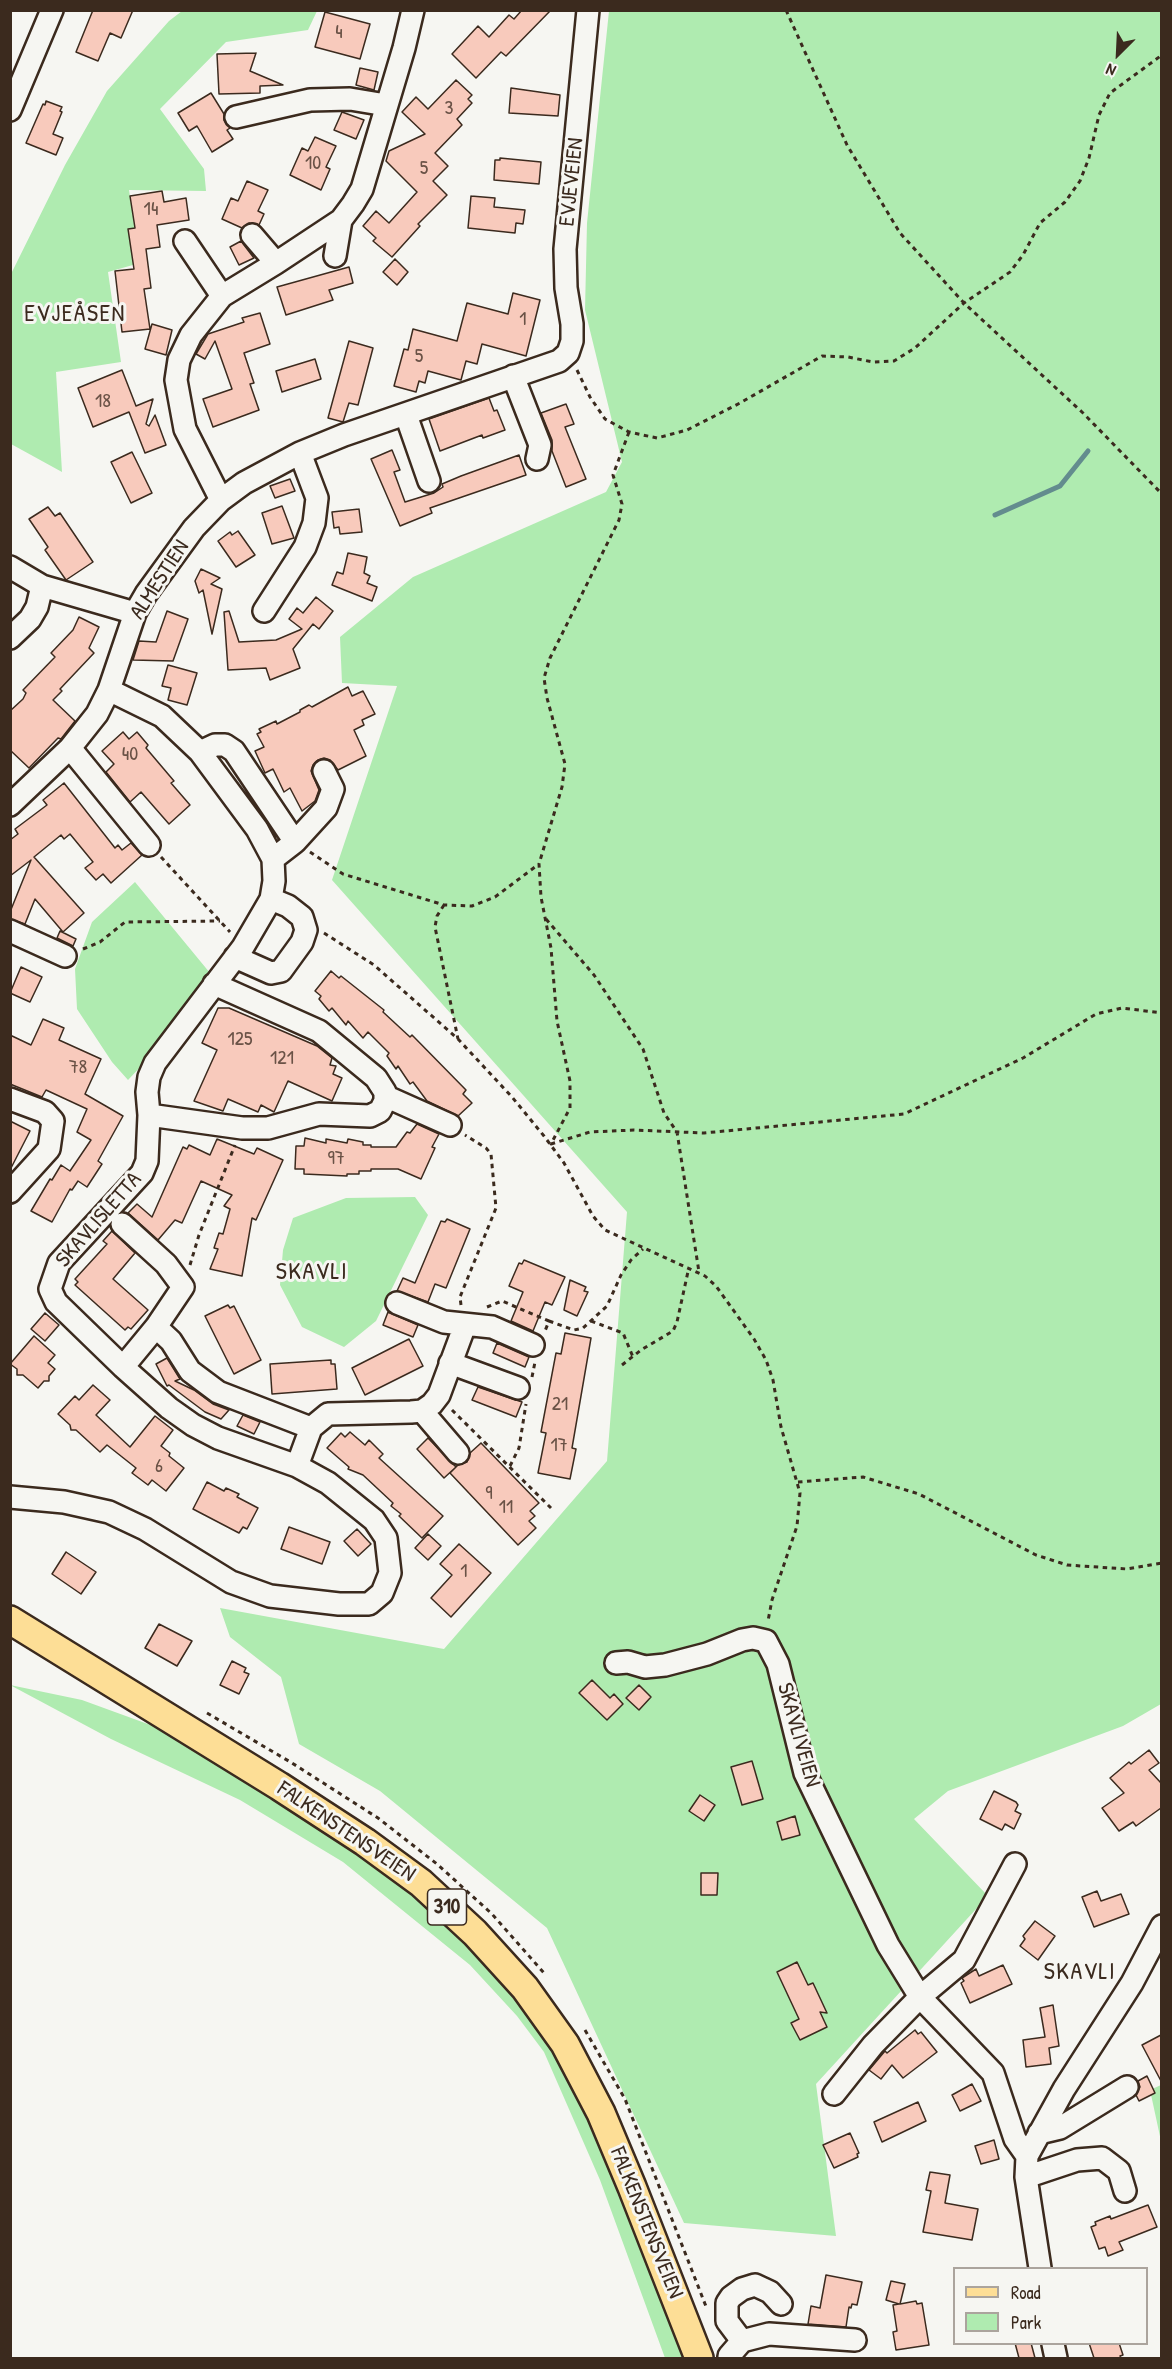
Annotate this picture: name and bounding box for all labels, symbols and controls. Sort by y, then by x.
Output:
house number: 4 [335,21,343,45]
north arrow [1088,24,1148,84]
text: N [1102,59,1119,82]
house number: 3 [445,97,453,121]
street label: EVJEVEIEN [554,137,590,227]
house number: 10 [305,152,321,176]
house number: 5 [420,157,428,181]
house number: 14 [144,198,158,222]
district label: EVJEÅSEN [24,301,126,329]
house number: 1 [519,308,527,332]
house number: 5 [415,345,423,369]
house number: 18 [95,390,111,414]
street label: ALMESTIEN [125,536,195,624]
house number: 40 [122,743,138,767]
house number: 125 [227,1028,253,1052]
house number: 121 [270,1047,294,1071]
house number: 78 [69,1056,87,1080]
house number: 97 [327,1147,345,1171]
street label: SKAVLISLETTA [51,1167,147,1273]
district label: SKAVLI [276,1259,348,1287]
house number: 21 [552,1393,568,1417]
house number: 17 [550,1434,568,1458]
house number: 6 [155,1455,163,1479]
house number: 9 [485,1482,493,1506]
house number: 11 [499,1496,513,1520]
house number: 1 [460,1560,468,1584]
street label: SKAVLIVEIEN [771,1680,825,1790]
street label: FALKENSTENSVEIEN [272,1776,420,1888]
road number: 310 [428,1889,466,1925]
district label: SKAVLI [1044,1959,1116,1987]
street label: FALKENSTENSVEIEN [604,2144,688,2302]
legend [953,2267,1148,2345]
text: Road [1011,2280,1041,2305]
text: Park [1011,2310,1041,2335]

